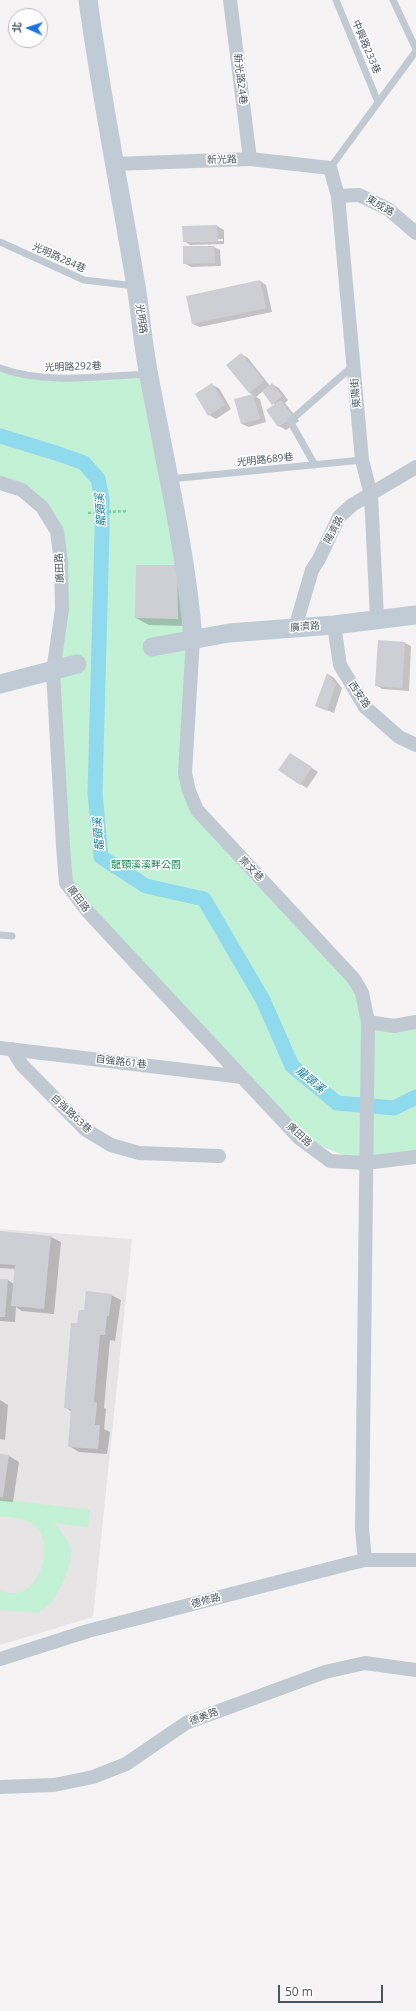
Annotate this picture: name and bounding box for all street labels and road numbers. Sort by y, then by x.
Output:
street label: 中興路233巷 [349,18,383,76]
street label: 新光路24巷 [231,53,249,105]
street label: 新光路 [207,153,237,167]
street label: 東成路 [364,193,396,219]
street label: 光明路284巷 [30,241,88,275]
street label: 光明路 [133,303,149,335]
street label: 光明路292巷 [44,360,102,374]
street label: 東陽街 [349,378,363,408]
street label: 光明路689巷 [236,451,294,469]
street label: 陽濟路 [322,514,346,546]
street label: 廣田路 [53,553,67,583]
street label: 廣濟路 [290,620,320,634]
street label: 西安路 [346,679,372,711]
street label: 崇文巷 [236,854,266,884]
street label: 廣田路 [64,883,92,915]
street label: 自強路61巷 [95,1053,147,1071]
street label: 自強路63巷 [48,1092,94,1136]
street label: 廣田路 [284,1121,314,1149]
street label: 德修路 [190,1591,222,1611]
street label: 德美路 [188,1706,220,1728]

